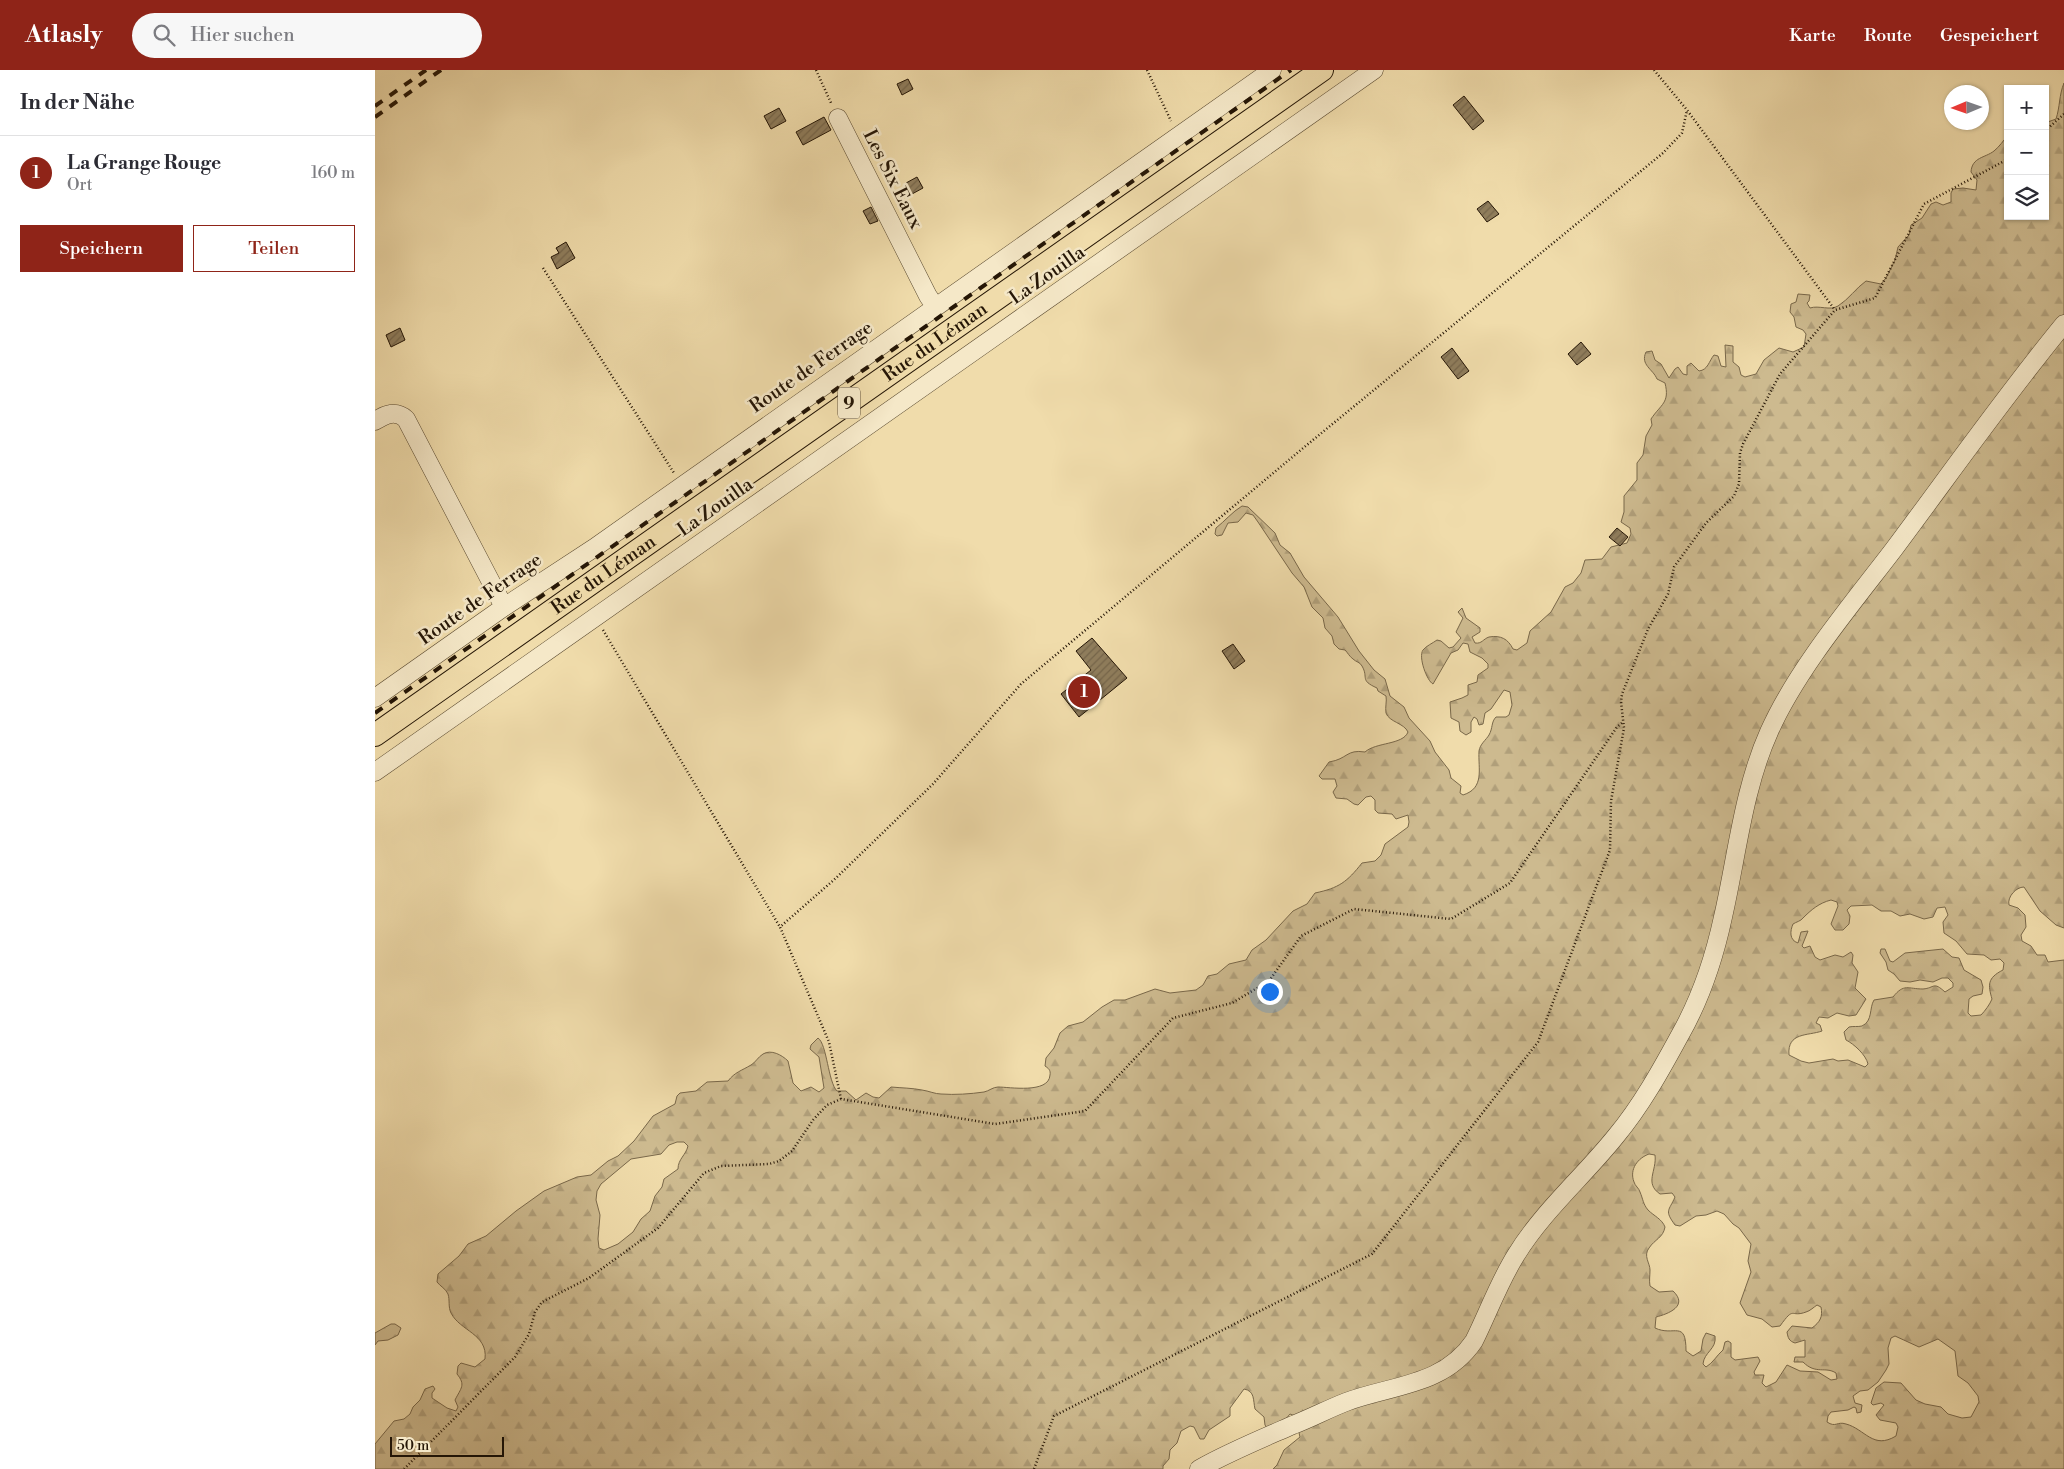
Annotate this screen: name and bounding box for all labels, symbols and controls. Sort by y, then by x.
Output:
search box [132,13,482,58]
text: Atlasly [25,20,102,50]
icon: search [150,21,178,49]
text: Hier suchen [190,23,294,47]
text: Karte [1789,24,1836,47]
text: Route [1864,24,1912,47]
text: Gespeichert [1940,24,2039,47]
north arrow [1944,85,1989,130]
map controls [2004,85,2049,220]
button: + [2004,85,2049,130]
text: In der Nähe [20,90,135,116]
street label: Les Six Eaux [858,125,928,233]
button: − [2004,130,2049,175]
text: La Grange Rouge [67,151,221,175]
text: 1 [32,163,40,183]
text: 160 m [311,163,355,183]
text: Ort [67,175,93,195]
button: layers [2004,175,2049,220]
button: Speichern [20,225,183,272]
button: Teilen [193,225,355,272]
street label: La Zouilla [1004,240,1090,310]
street label: Rue du Léman [878,297,992,387]
street label: Route de Ferrage [745,316,877,418]
road number: 9 [838,387,860,418]
street label: La Zouilla [672,472,758,542]
street label: Rue du Léman [546,530,661,620]
street label: Route de Ferrage [414,548,546,650]
pin: 1 [1068,673,1100,711]
your location [1257,979,1283,1005]
scale bar [390,1434,504,1457]
text: 50 m [397,1437,429,1455]

